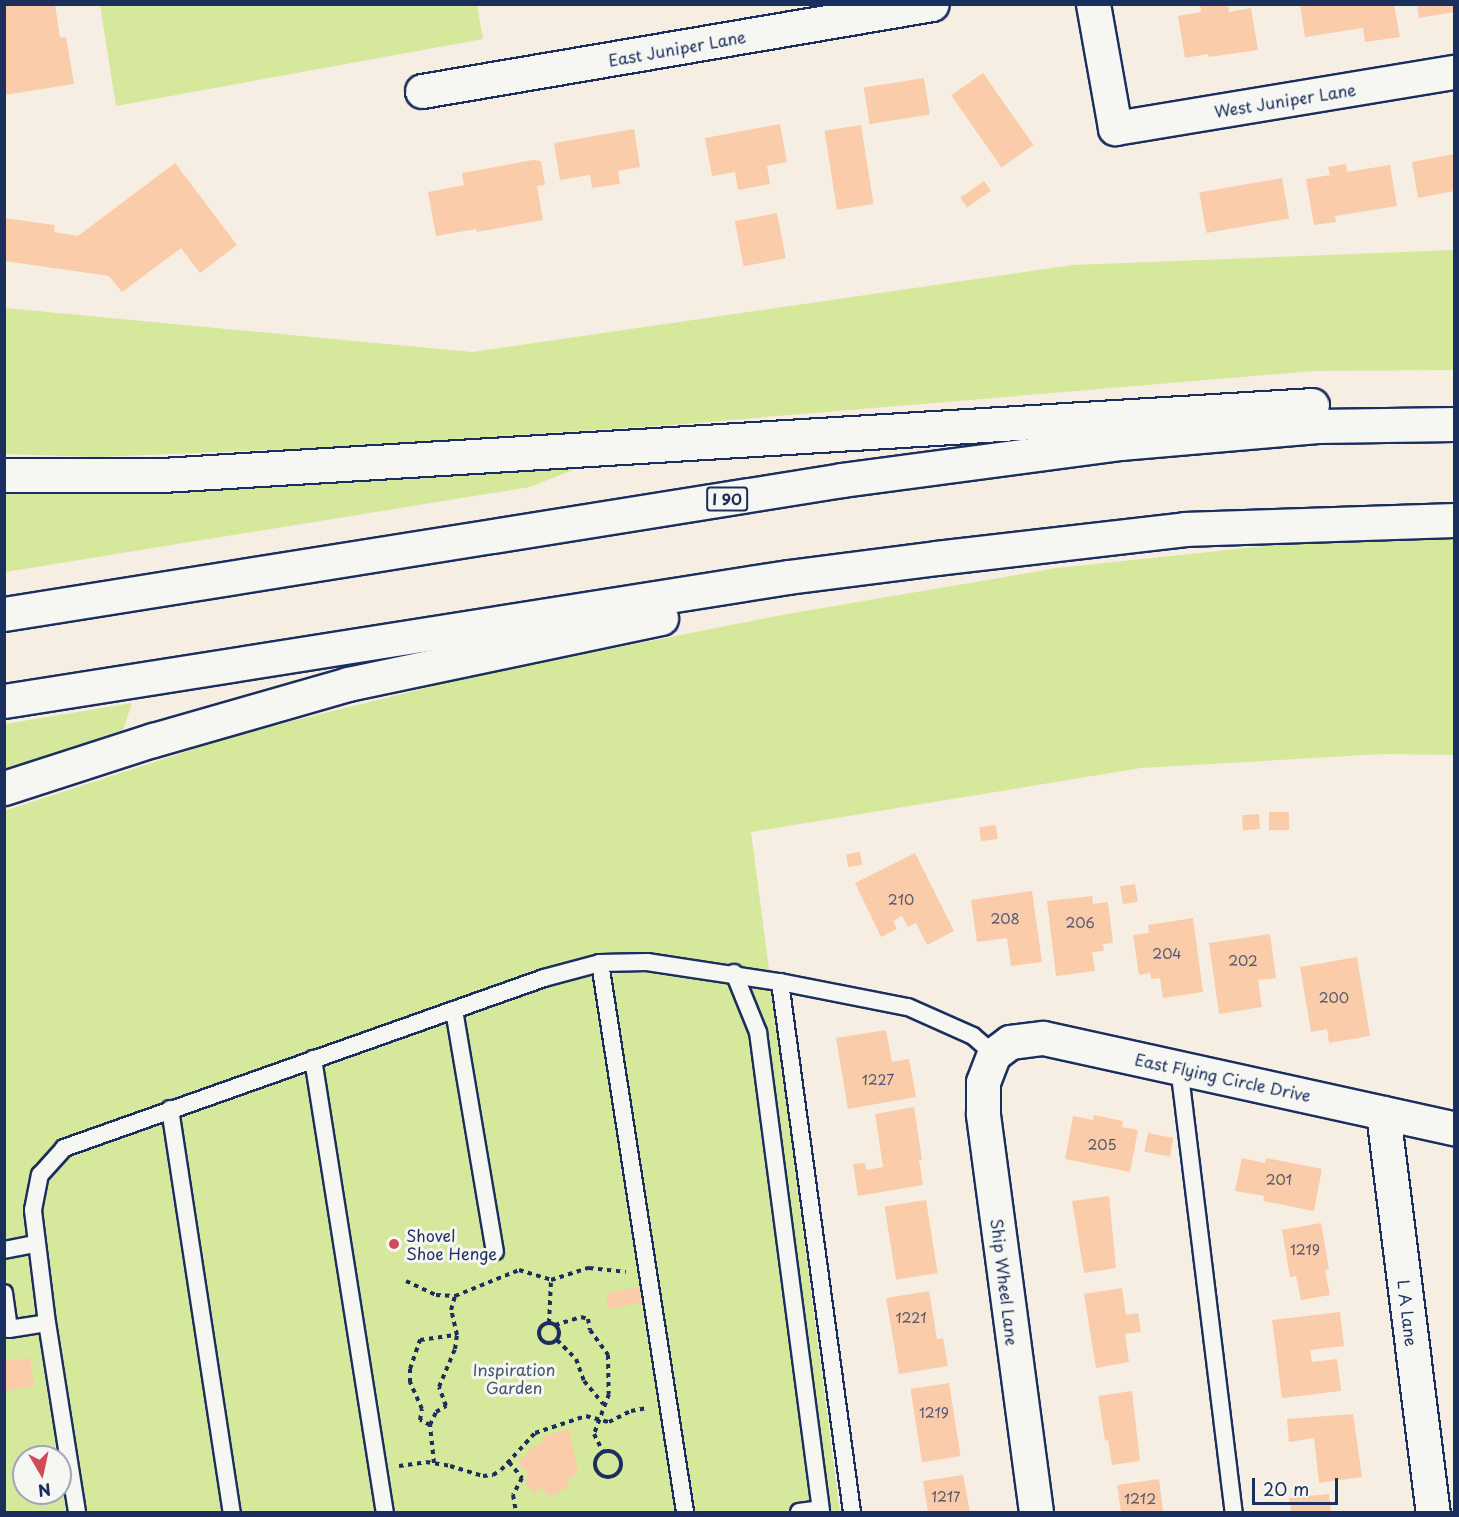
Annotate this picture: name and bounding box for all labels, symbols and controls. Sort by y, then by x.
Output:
street label: East Juniper Lane [606,26,748,70]
street label: West Juniper Lane [1212,79,1358,121]
road number: I 90 [706,487,748,511]
house number: 210 [888,892,914,908]
house number: 208 [990,911,1020,927]
house number: 206 [1065,915,1095,931]
house number: 204 [1152,946,1182,962]
house number: 202 [1228,953,1258,969]
house number: 200 [1319,990,1349,1006]
street label: East Flying Circle Drive [1133,1049,1313,1105]
house number: 1227 [862,1072,894,1088]
house number: 205 [1088,1137,1116,1153]
house number: 201 [1266,1172,1292,1188]
street label: Ship Wheel Lane [988,1216,1022,1348]
place label: Shovel Shoe Henge [406,1225,497,1263]
marker: Shovel Shoe Henge [387,1237,401,1251]
house number: 1219 [1290,1242,1320,1258]
street label: L A Lane [1394,1278,1422,1348]
house number: 1221 [895,1310,927,1326]
park label: Inspiration Garden [473,1359,555,1397]
house number: 1219 [919,1405,949,1421]
north arrow [12,1445,72,1505]
scale bar [1255,1466,1340,1504]
text: 20 m [1263,1475,1309,1502]
text: N [36,1478,53,1504]
house number: 1217 [931,1489,961,1505]
house number: 1212 [1124,1491,1156,1507]

